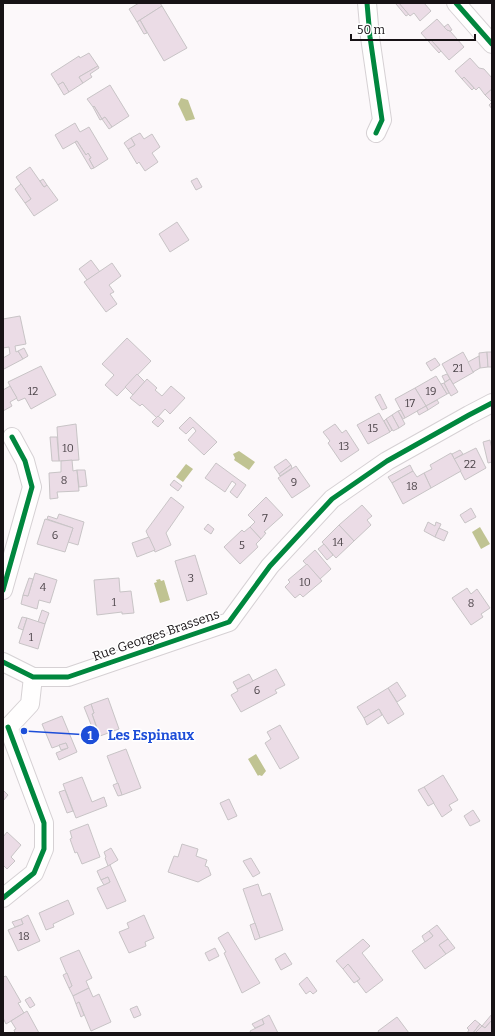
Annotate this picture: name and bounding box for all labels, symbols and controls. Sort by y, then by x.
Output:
scale bar [351,16,475,42]
text: 50 m [357,23,386,37]
house number: 21 [453,362,464,375]
house number: 12 [28,385,38,398]
house number: 19 [426,385,436,398]
house number: 17 [405,397,415,410]
house number: 15 [368,422,378,435]
house number: 13 [339,440,349,453]
house number: 10 [62,442,74,455]
house number: 22 [464,458,476,471]
house number: 8 [61,474,67,487]
house number: 9 [291,476,297,489]
house number: 18 [406,480,418,493]
house number: 7 [262,512,268,525]
house number: 6 [52,529,58,542]
house number: 14 [333,536,344,549]
house number: 5 [239,539,245,552]
house number: 3 [188,572,194,585]
house number: 10 [299,576,311,589]
house number: 4 [40,581,47,594]
house number: 1 [112,596,117,609]
house number: 8 [468,597,474,610]
street label: Rue Georges Brassens [91,606,221,664]
house number: 1 [29,631,34,644]
house number: 6 [254,684,260,697]
callout: Les Espinaux [80,722,202,748]
text: Les Espinaux [108,727,194,744]
text: 1 [87,729,93,743]
house number: 18 [18,930,30,943]

